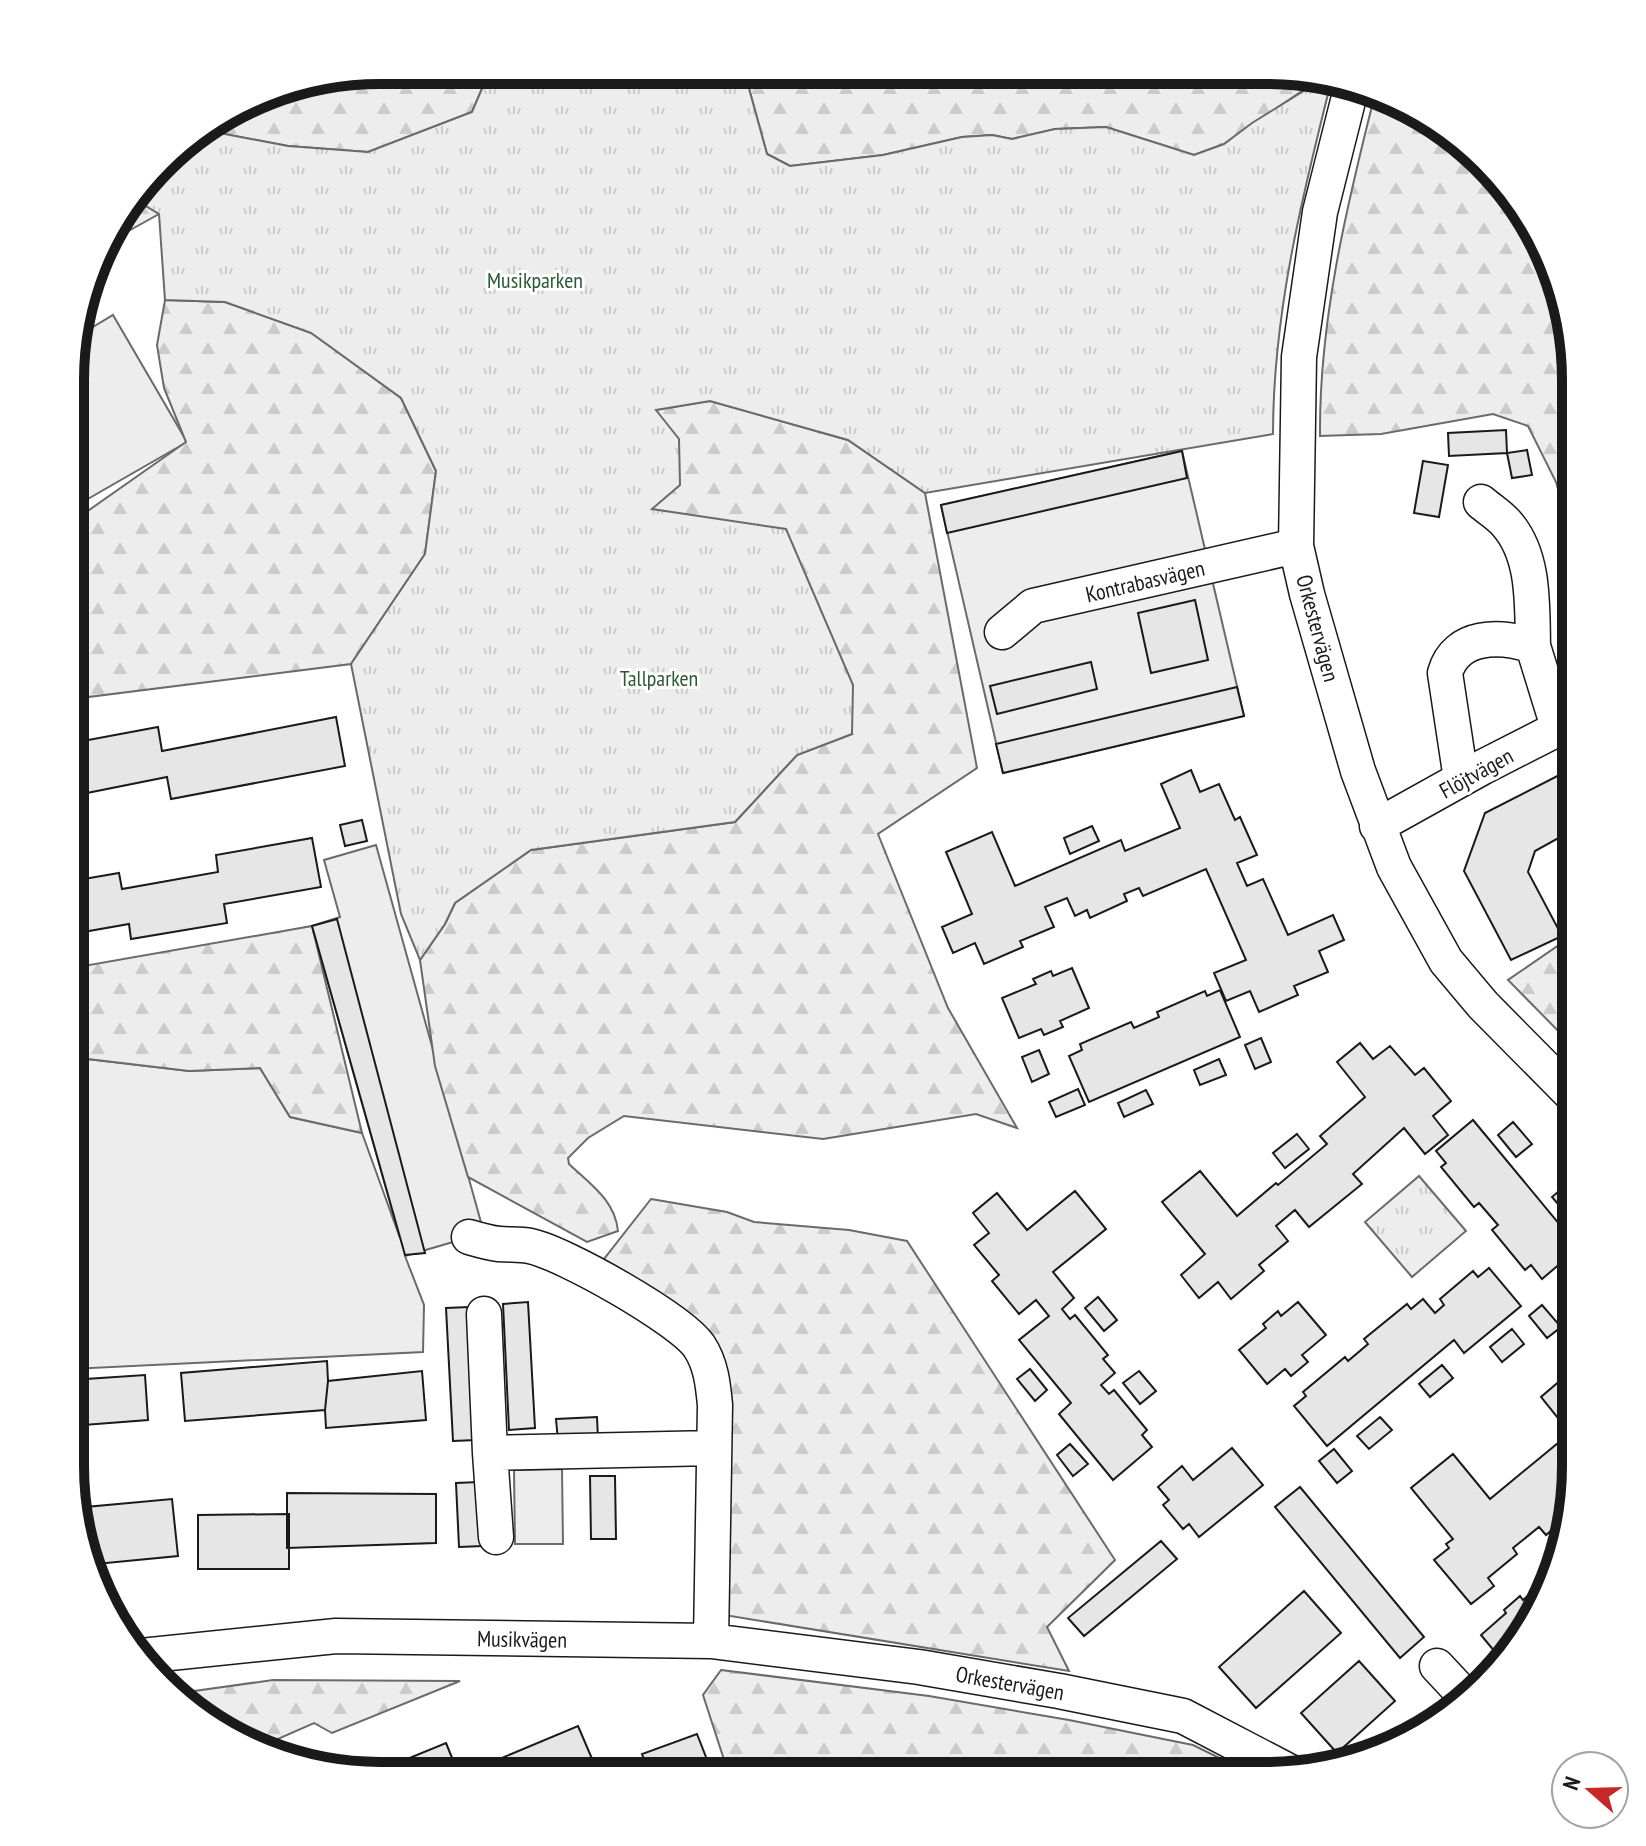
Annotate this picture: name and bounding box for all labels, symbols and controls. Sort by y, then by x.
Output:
park label: Musikparken [487,266,583,294]
street label: Kontrabasvägen [1083,554,1207,608]
street label: Orkestervägen [1290,571,1346,685]
park label: Tallparken [620,664,698,692]
street label: Flöjtvägen [1434,741,1518,805]
street label: Musikvägen [477,1624,567,1654]
street label: Orkestervägen [954,1660,1066,1706]
north arrow [1550,1750,1630,1830]
text: N [1556,1773,1586,1794]

